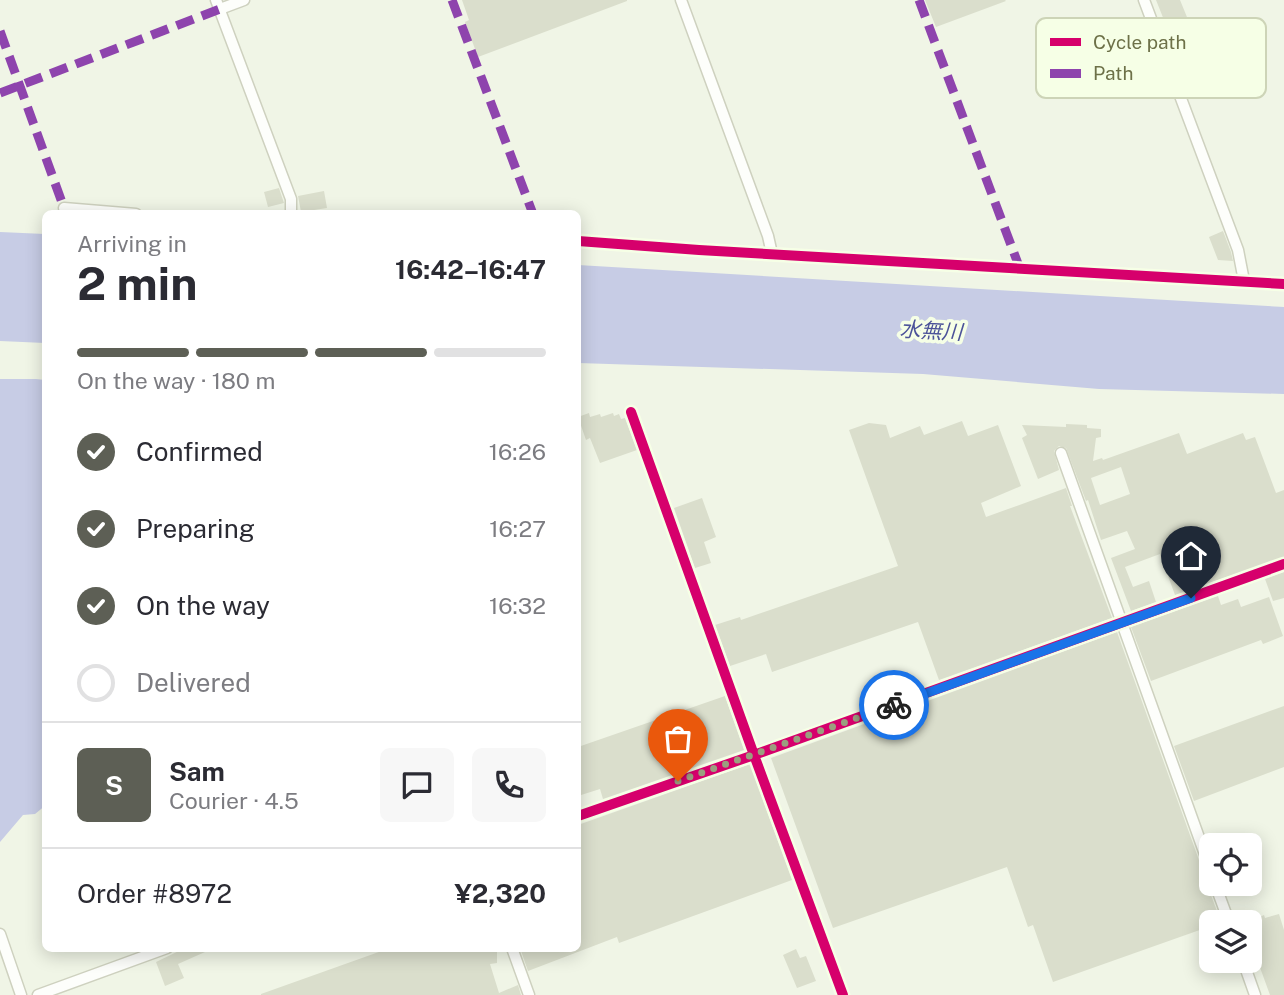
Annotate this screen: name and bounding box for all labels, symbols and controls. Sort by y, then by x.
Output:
legend [1036,18,1266,98]
text: Cycle path [1093,31,1186,53]
text: Path [1093,62,1133,84]
text: Arriving in [77,230,187,257]
text: 16:42–16:47 [395,254,546,285]
text: 2 min [77,256,197,310]
water label: 水無川 [899,316,965,345]
text: On the way · 180 m [77,367,275,394]
icon: check [77,433,115,471]
text: Confirmed [136,436,263,467]
text: 16:26 [489,438,546,465]
icon: check [77,510,115,548]
text: Preparing [136,513,255,544]
text: 16:27 [489,515,546,542]
pin [1161,526,1221,598]
icon: home [1172,537,1210,575]
icon: check [77,587,115,625]
text: On the way [136,590,270,621]
text: 16:32 [489,592,546,619]
text: Delivered [136,667,251,698]
courier [859,670,929,740]
icon: bike [875,686,913,724]
pin [648,709,708,781]
icon: bag [659,720,697,758]
button: chat [380,748,454,822]
button: phone [472,748,546,822]
text: Sam [169,756,225,787]
text: S [105,770,123,801]
text: Courier · 4.5 [169,787,299,814]
map controls [1199,833,1262,973]
button: locate [1199,833,1262,896]
text: Order #8972 [77,878,232,909]
text: ¥2,320 [455,878,546,909]
button: layers [1199,910,1262,973]

